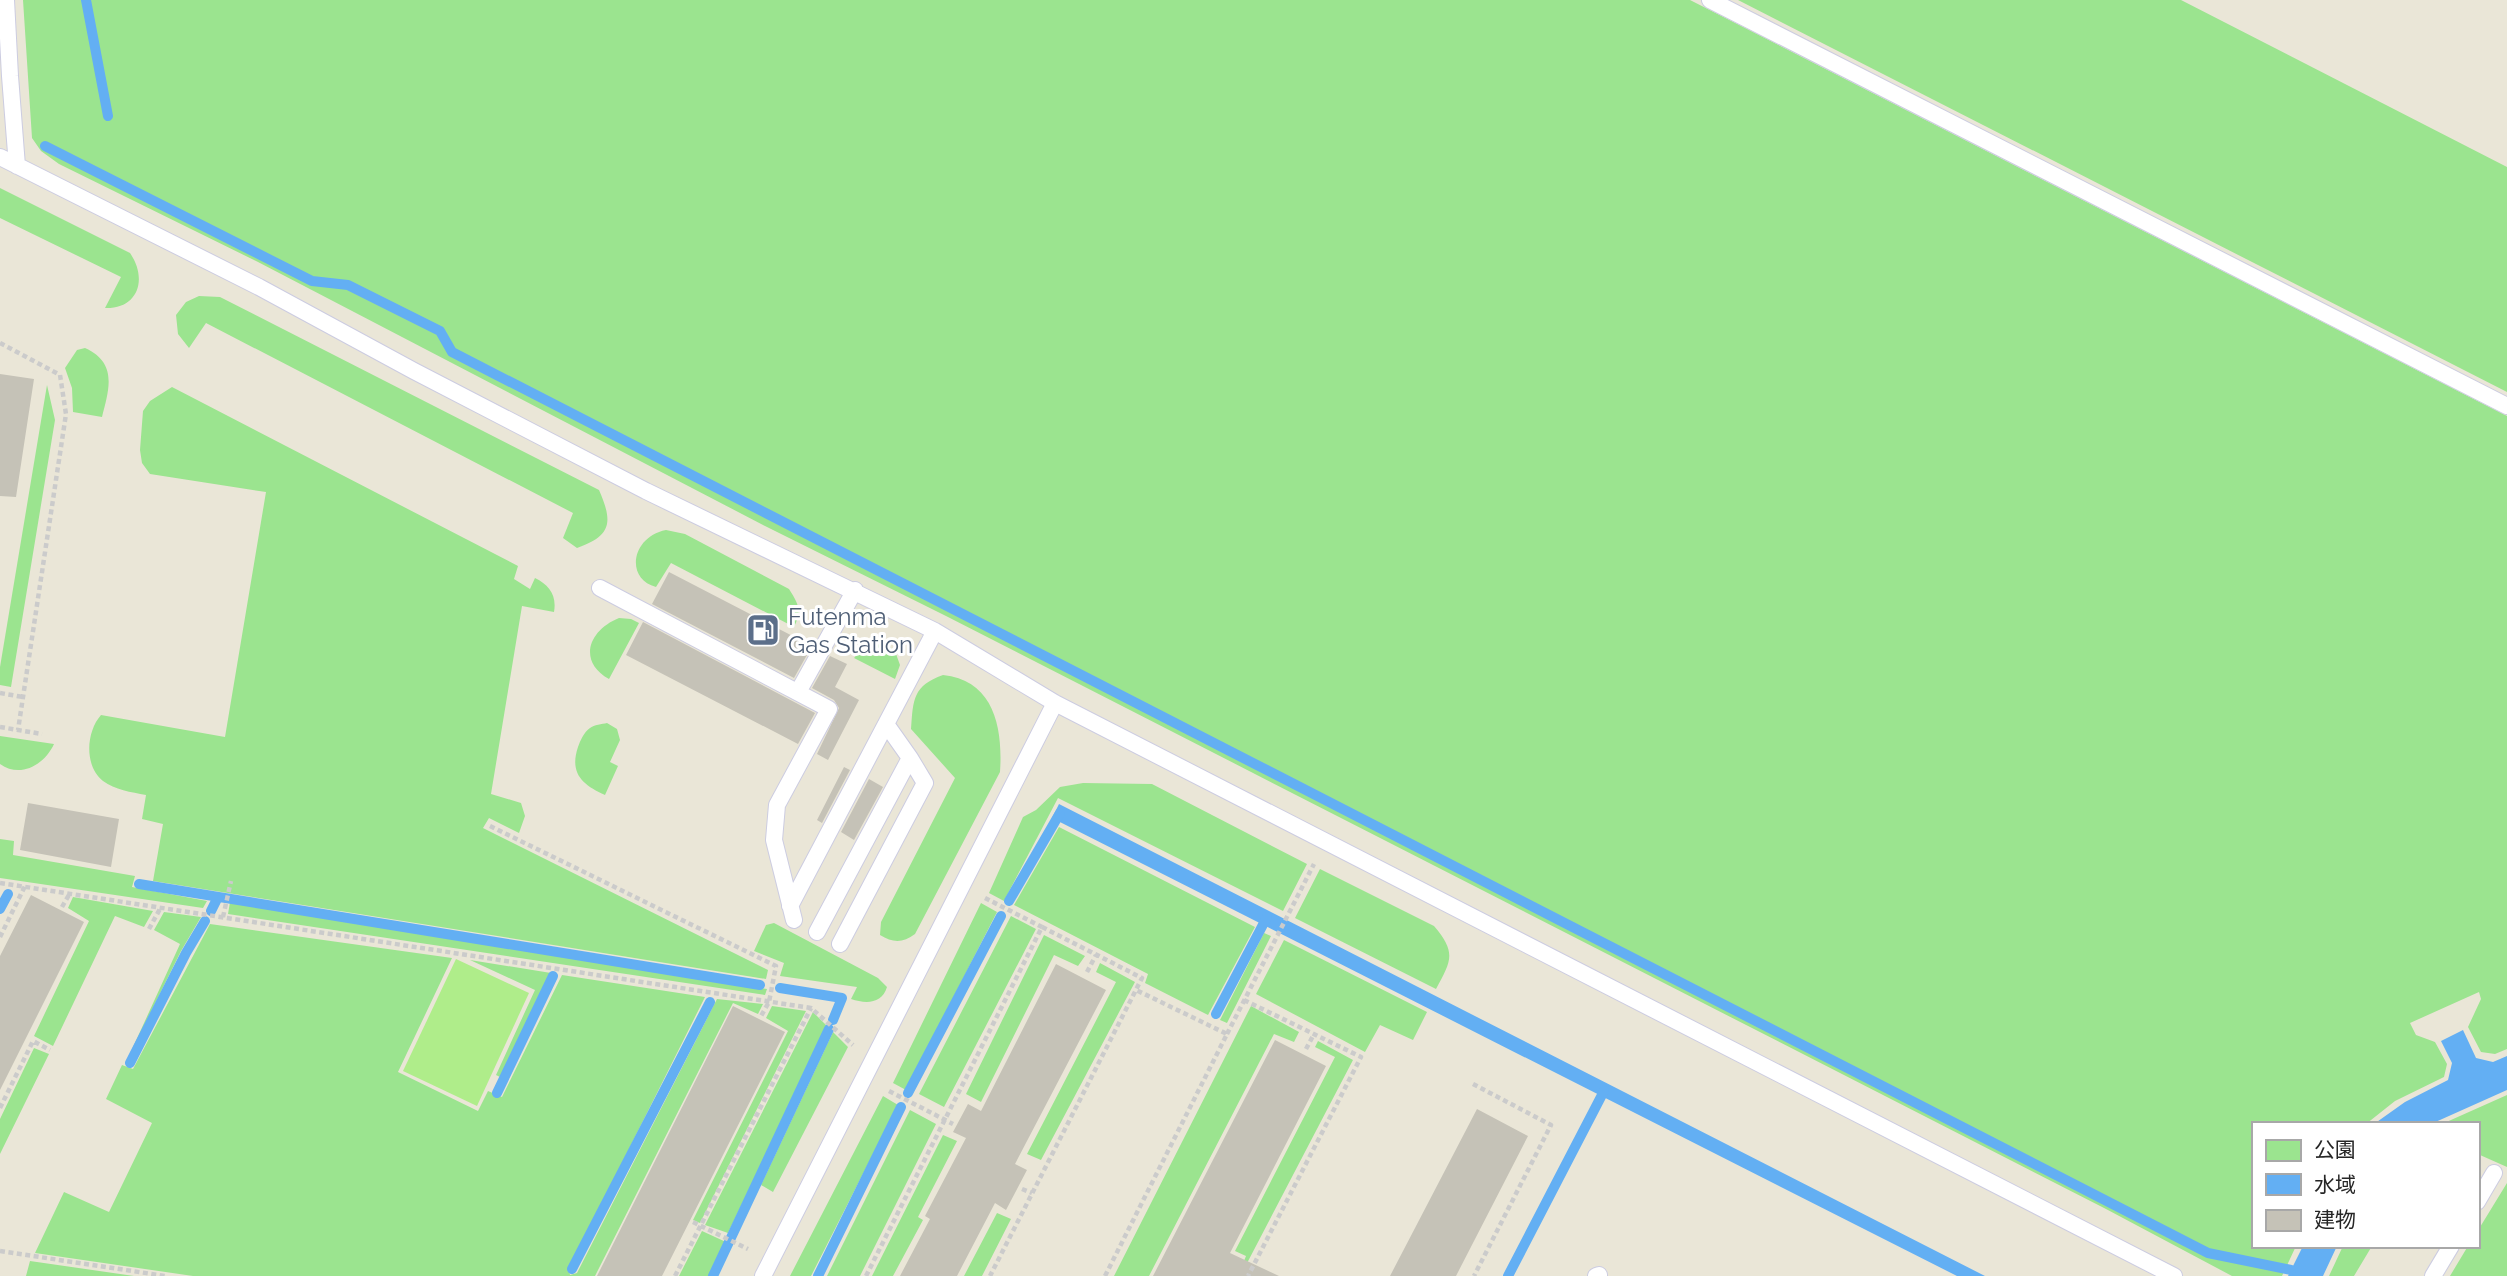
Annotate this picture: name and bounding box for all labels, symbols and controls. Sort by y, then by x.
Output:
place label: Futenma Gas Station [788,602,913,659]
fuel station icon: Futenma Gas Station [744,611,782,649]
legend [2252,1122,2479,1248]
text: 公園 [2314,1137,2356,1162]
text: 水域 [2314,1172,2356,1197]
text: 建物 [2314,1207,2356,1232]

